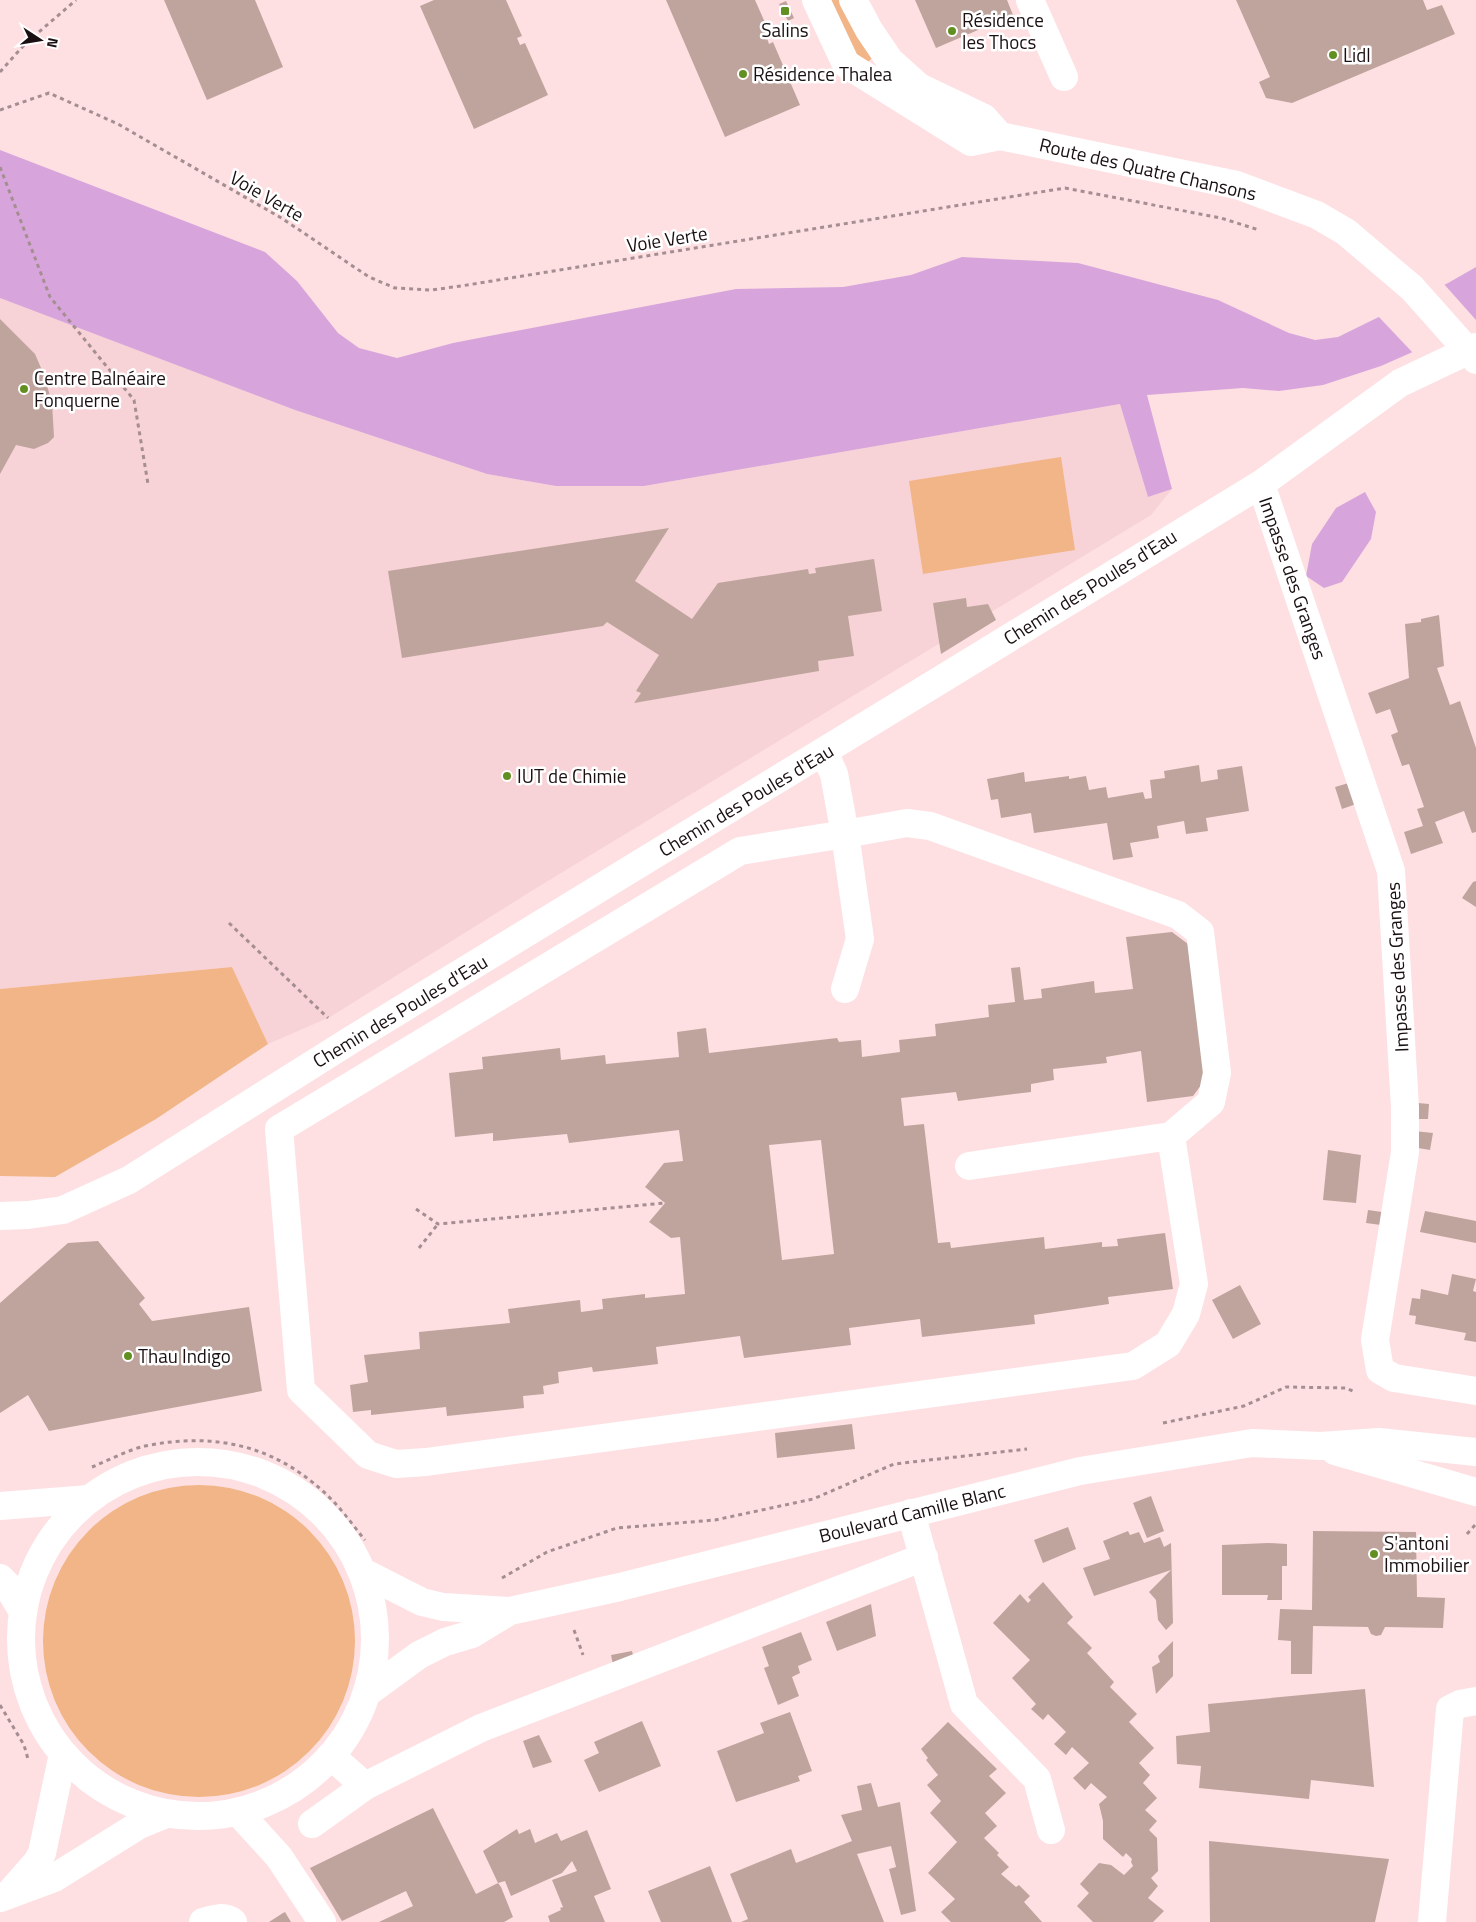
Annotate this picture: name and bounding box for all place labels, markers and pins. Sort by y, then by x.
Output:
marker: Salins [779,5,791,17]
place label: Résidence les Thocs [962,5,1044,56]
place label: Salins [761,15,809,44]
marker: Résidence les Thocs [946,25,958,37]
place label: Lidl [1343,40,1371,69]
marker: Lidl [1327,49,1339,61]
place label: Résidence Thalea [753,59,893,88]
marker: Résidence Thalea [737,68,749,80]
place label: Centre Balnéaire Fonquerne [34,363,166,414]
marker: Centre Balnéaire Fonquerne [18,383,30,395]
place label: IUT de Chimie [517,761,626,790]
marker: IUT de Chimie [501,770,513,782]
place label: Thau Indigo [138,1341,231,1370]
marker: Thau Indigo [122,1350,134,1362]
place label: S'antoni Immobilier [1384,1528,1470,1579]
marker: S'antoni Immobilier [1368,1548,1380,1560]

